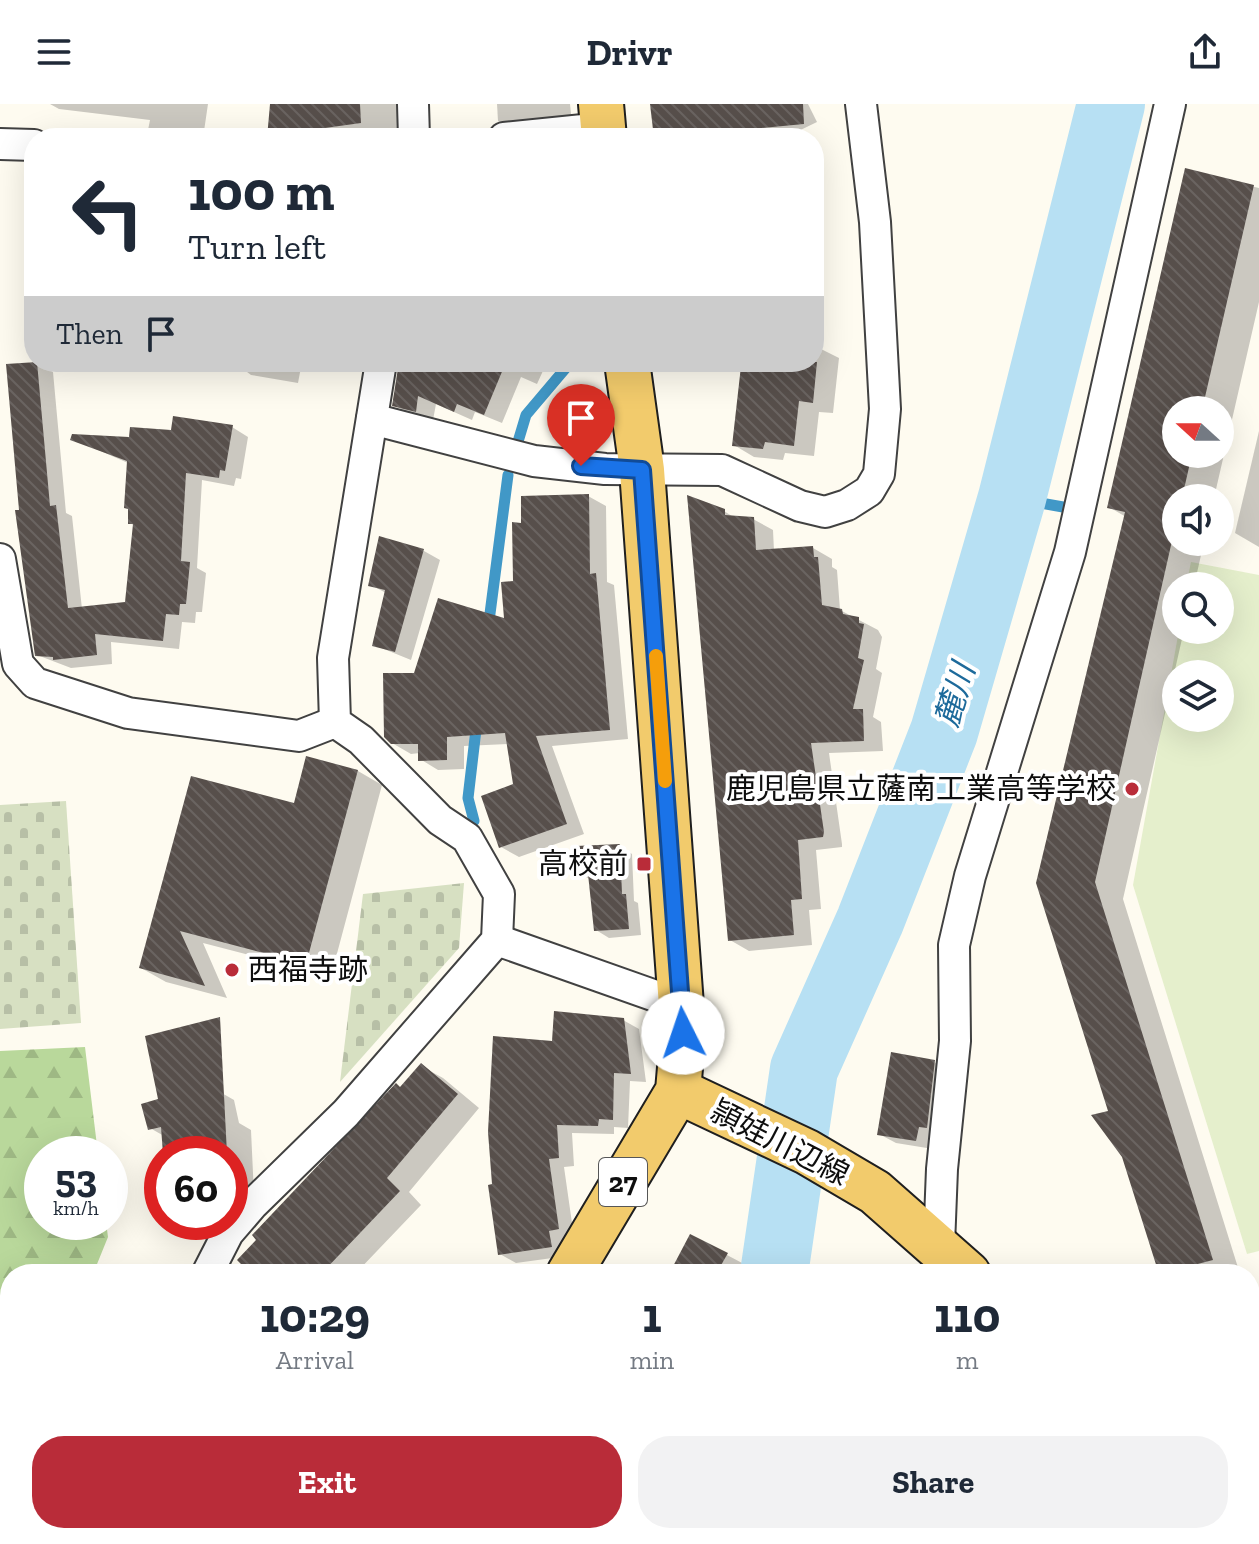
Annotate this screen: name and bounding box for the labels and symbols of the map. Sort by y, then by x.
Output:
pin [547,384,615,466]
north arrow [1162,396,1234,468]
water label: 麓川 [927,656,983,731]
place label: 鹿児島県立薩南工業高等学校 [726,771,1116,807]
marker: 鹿児島県立薩南工業高等学校 [1123,780,1141,798]
place label: 高校前 [538,846,628,882]
marker: 高校前 [635,855,653,873]
place label: 西福寺跡 [248,952,368,988]
marker: 西福寺跡 [223,961,241,979]
position arrow [641,991,725,1075]
street label: 頴娃川辺線 [705,1093,855,1193]
speed limit sign: 60 [144,1136,248,1240]
road number: 27 [599,1158,647,1206]

